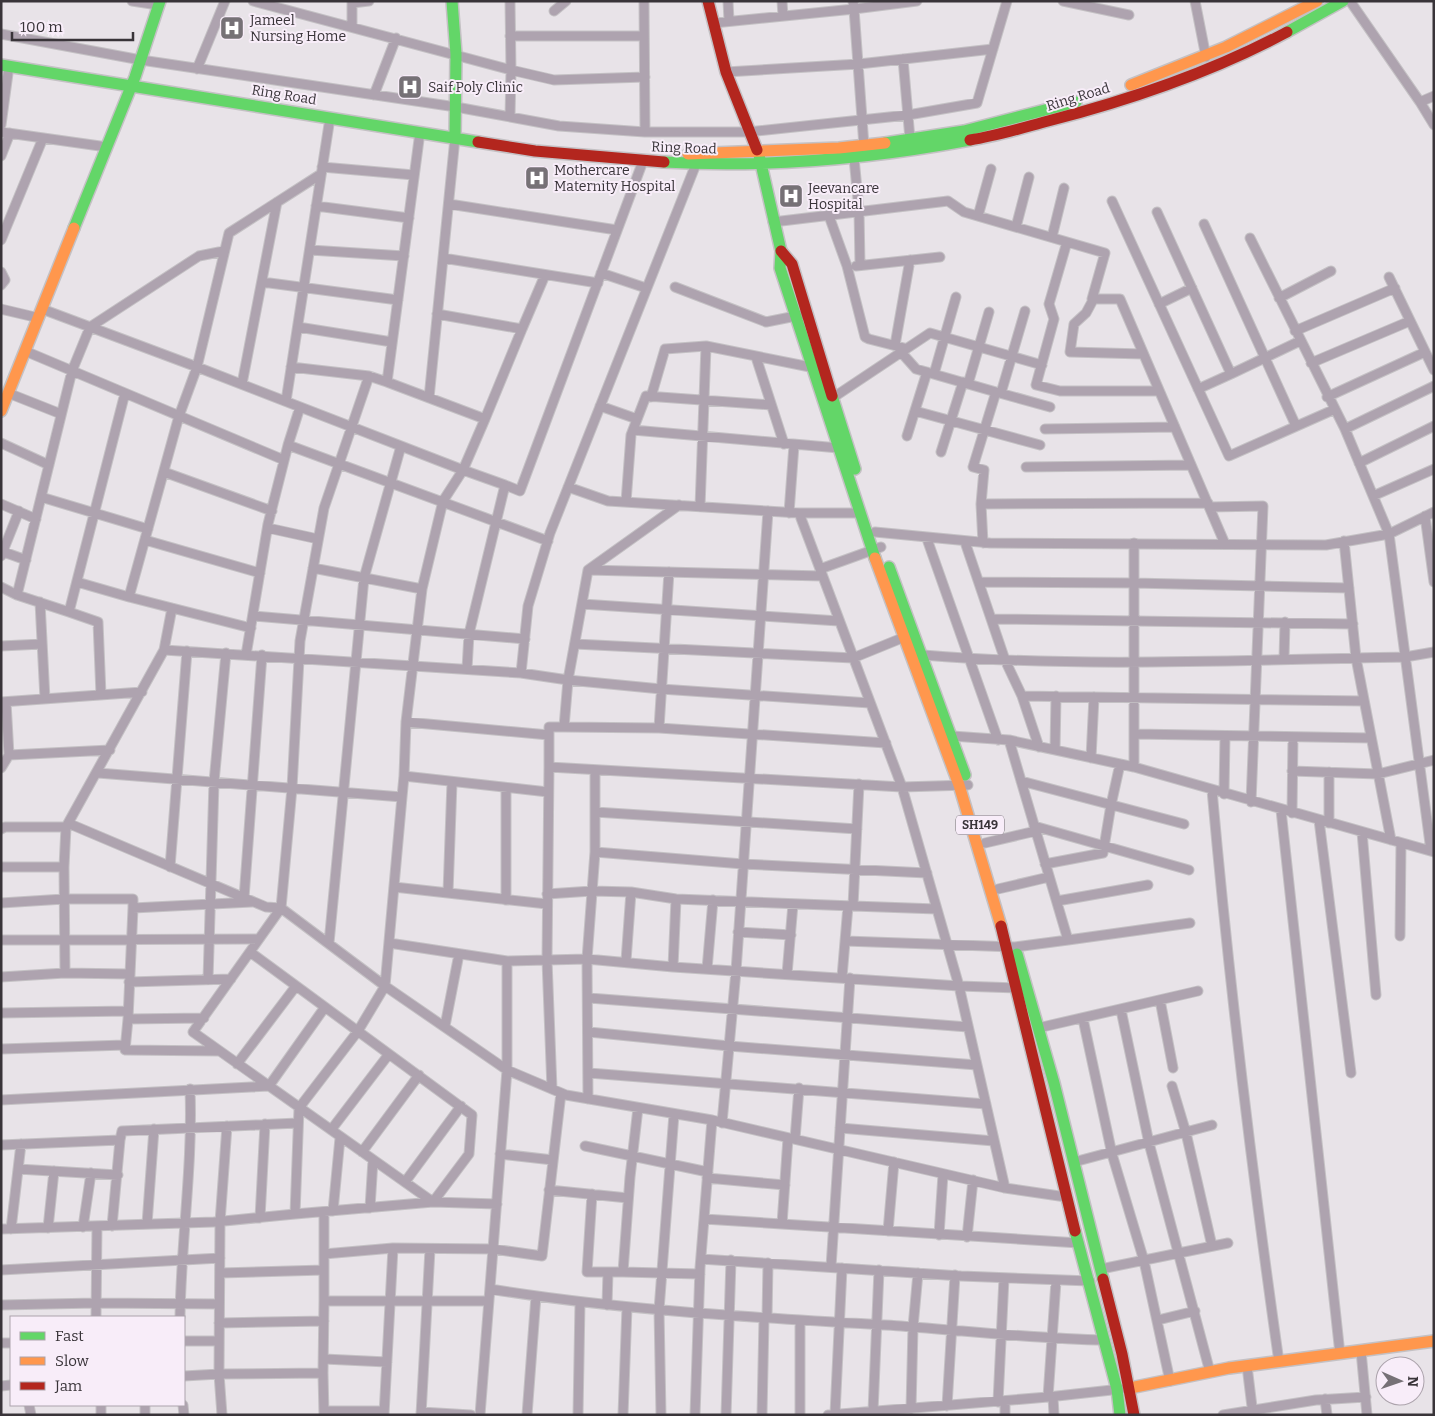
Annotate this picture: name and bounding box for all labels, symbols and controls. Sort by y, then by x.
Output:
scale bar [12,10,134,42]
place label: Jameel Nursing Home [249,12,346,45]
hospital icon: Jameel Nursing Home [219,15,245,41]
text: 100 m [20,18,63,36]
hospital icon: Saif Poly Clinic [397,74,423,100]
place label: Saif Poly Clinic [428,79,523,96]
street label: Ring Road [1044,79,1112,115]
street label: Ring Road [250,81,318,109]
street label: Ring Road [651,138,717,158]
place label: Mothercare Maternity Hospital [554,162,675,195]
hospital icon: Mothercare Maternity Hospital [524,165,550,191]
place label: Jeevancare Hospital [807,180,879,213]
hospital icon: Jeevancare Hospital [778,183,804,209]
road number: SH149 [956,816,1004,834]
legend [10,1316,185,1406]
text: Fast [55,1327,84,1345]
text: Slow [55,1352,90,1370]
north arrow [1375,1356,1425,1406]
text: N [1404,1376,1421,1387]
text: Jam [54,1377,83,1395]

